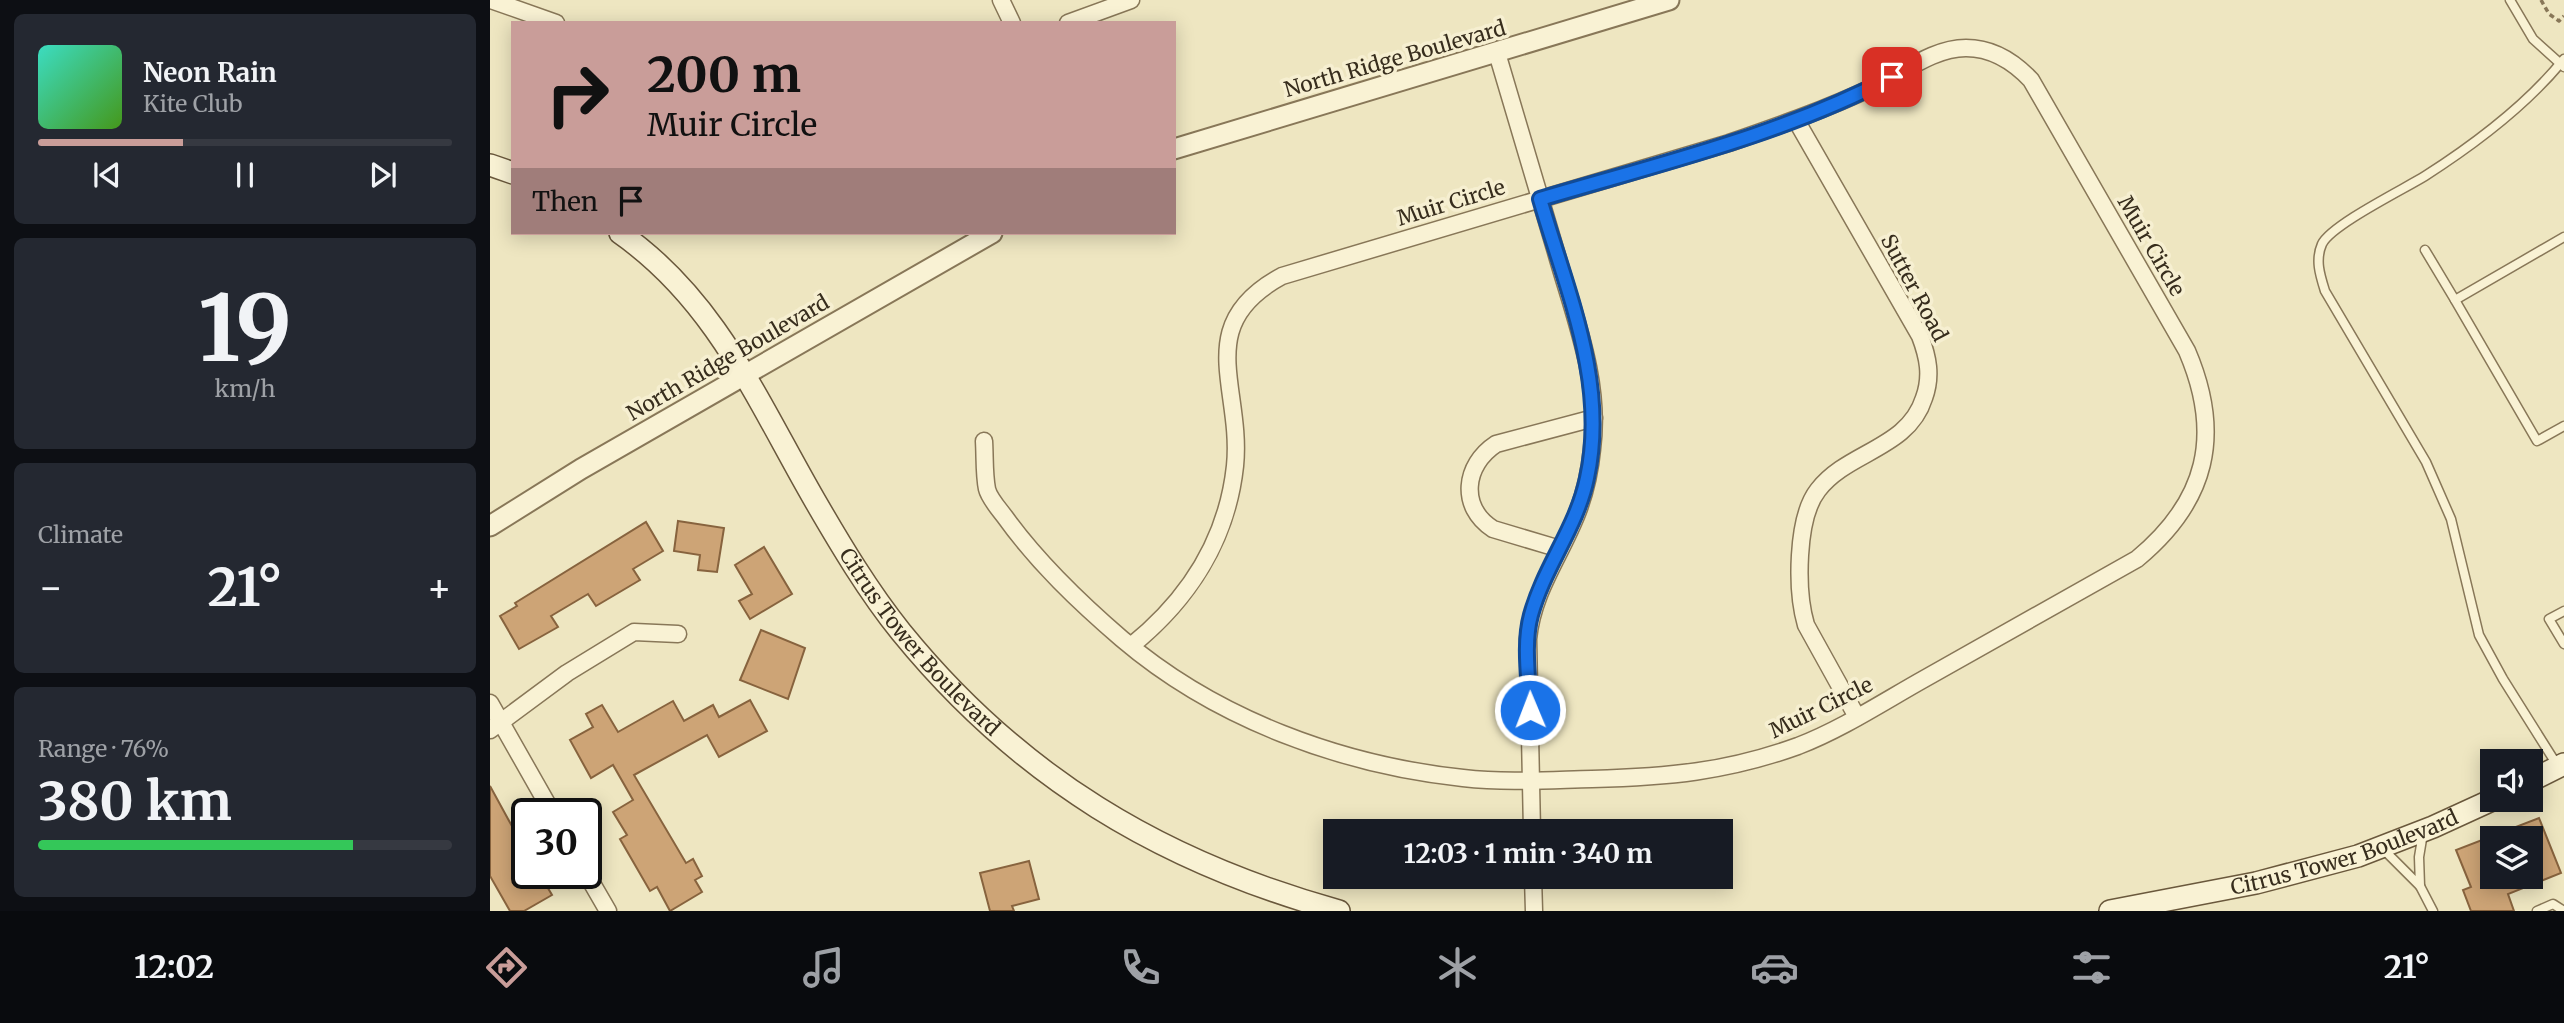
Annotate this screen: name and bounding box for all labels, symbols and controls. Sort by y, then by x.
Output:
street label: North Ridge Boulevard [1281,14,1509,103]
text: 200 m [647,44,801,105]
pin [1862,47,1922,107]
icon: right [532,49,623,140]
text: Neon Rain [143,56,277,89]
icon: arrive [1873,58,1911,96]
text: Kite Club [143,89,242,118]
text: Muir Circle [647,105,817,145]
icon: previous [88,156,126,194]
icon: pause [226,156,264,194]
icon: next [364,156,402,194]
street label: Muir Circle [1394,173,1508,232]
icon: arrive [612,182,650,220]
text: Then [532,185,598,218]
street label: Muir Circle [2112,191,2191,301]
street label: Sutter Road [1875,229,1954,346]
text: 19 [198,271,292,386]
street label: North Ridge Boulevard [622,288,834,427]
text: km/h [215,374,275,403]
text: Climate [38,520,123,549]
street label: Citrus Tower Boulevard [833,543,1006,742]
text: 21° [207,555,283,620]
text: − [38,564,63,611]
text: + [427,564,452,611]
street label: Muir Circle [1765,671,1877,744]
position arrow [1493,673,1567,747]
text: Range · 76% [38,734,169,763]
map controls [2480,749,2543,889]
button: sound [2480,749,2543,812]
text: 380 km [38,769,232,834]
speed limit sign: 30 [511,798,602,889]
street label: Citrus Tower Boulevard [2228,803,2463,901]
button: layers [2480,826,2543,889]
text: 12:03 · 1 min · 340 m [1404,837,1652,870]
icon: directions [482,943,531,992]
icon: music [799,943,848,992]
icon: phone [1116,943,1165,992]
icon: climate [1433,943,1482,992]
icon: car [1750,943,1799,992]
icon: filters [2067,943,2116,992]
text: 12:02 [134,947,214,987]
text: 21° [2384,947,2430,987]

